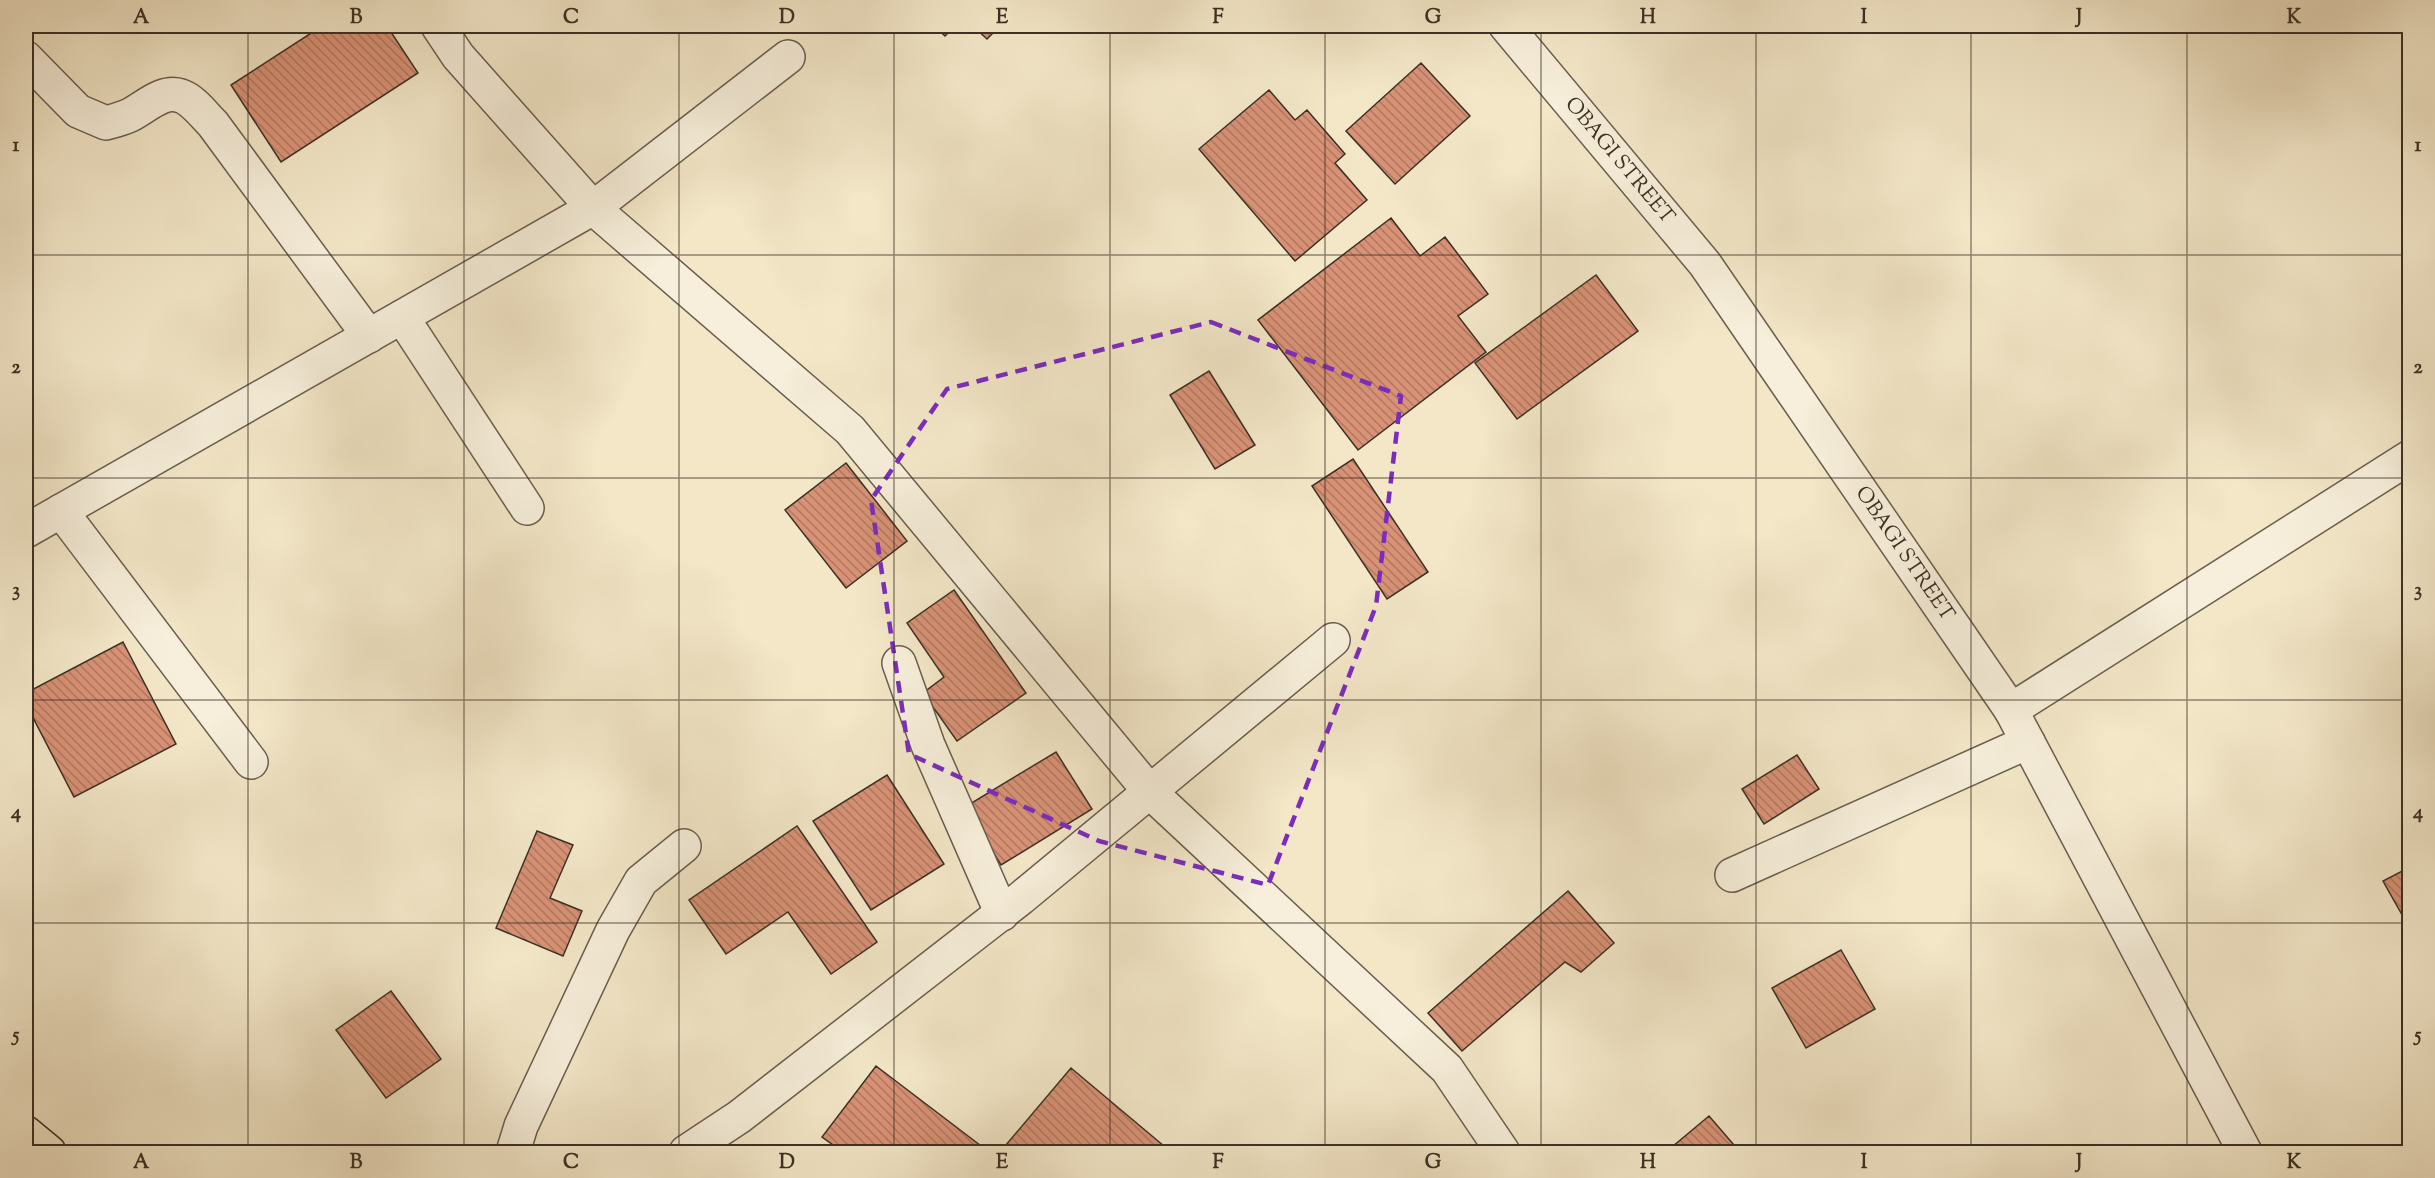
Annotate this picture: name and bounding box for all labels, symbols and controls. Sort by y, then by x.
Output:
text: A [133,4,150,33]
text: B [350,4,363,33]
text: C [563,4,579,33]
text: D [779,4,795,33]
text: E [996,4,1009,33]
text: F [1212,4,1224,33]
text: G [1425,4,1442,33]
text: H [1640,4,1656,33]
text: I [1861,4,1868,33]
text: J [2074,4,2082,33]
text: K [2287,4,2302,33]
street label: OBAGI STREET [1557,91,1681,231]
text: 1 [13,132,20,161]
text: 1 [2415,132,2422,161]
text: 2 [11,354,21,383]
text: 2 [2413,354,2423,383]
street label: OBAGI STREET [1847,481,1961,628]
text: 3 [12,577,20,606]
text: 3 [2414,577,2422,606]
text: 4 [10,799,21,828]
text: 4 [2412,799,2423,828]
text: 5 [11,1022,20,1051]
text: 5 [2413,1022,2422,1051]
text: A [133,1149,150,1178]
text: B [350,1149,363,1178]
text: C [563,1149,579,1178]
text: D [779,1149,795,1178]
text: E [996,1149,1009,1178]
text: F [1212,1149,1224,1178]
text: G [1425,1149,1442,1178]
text: H [1640,1149,1656,1178]
text: I [1861,1149,1868,1178]
text: J [2074,1149,2082,1178]
text: K [2287,1149,2302,1178]

